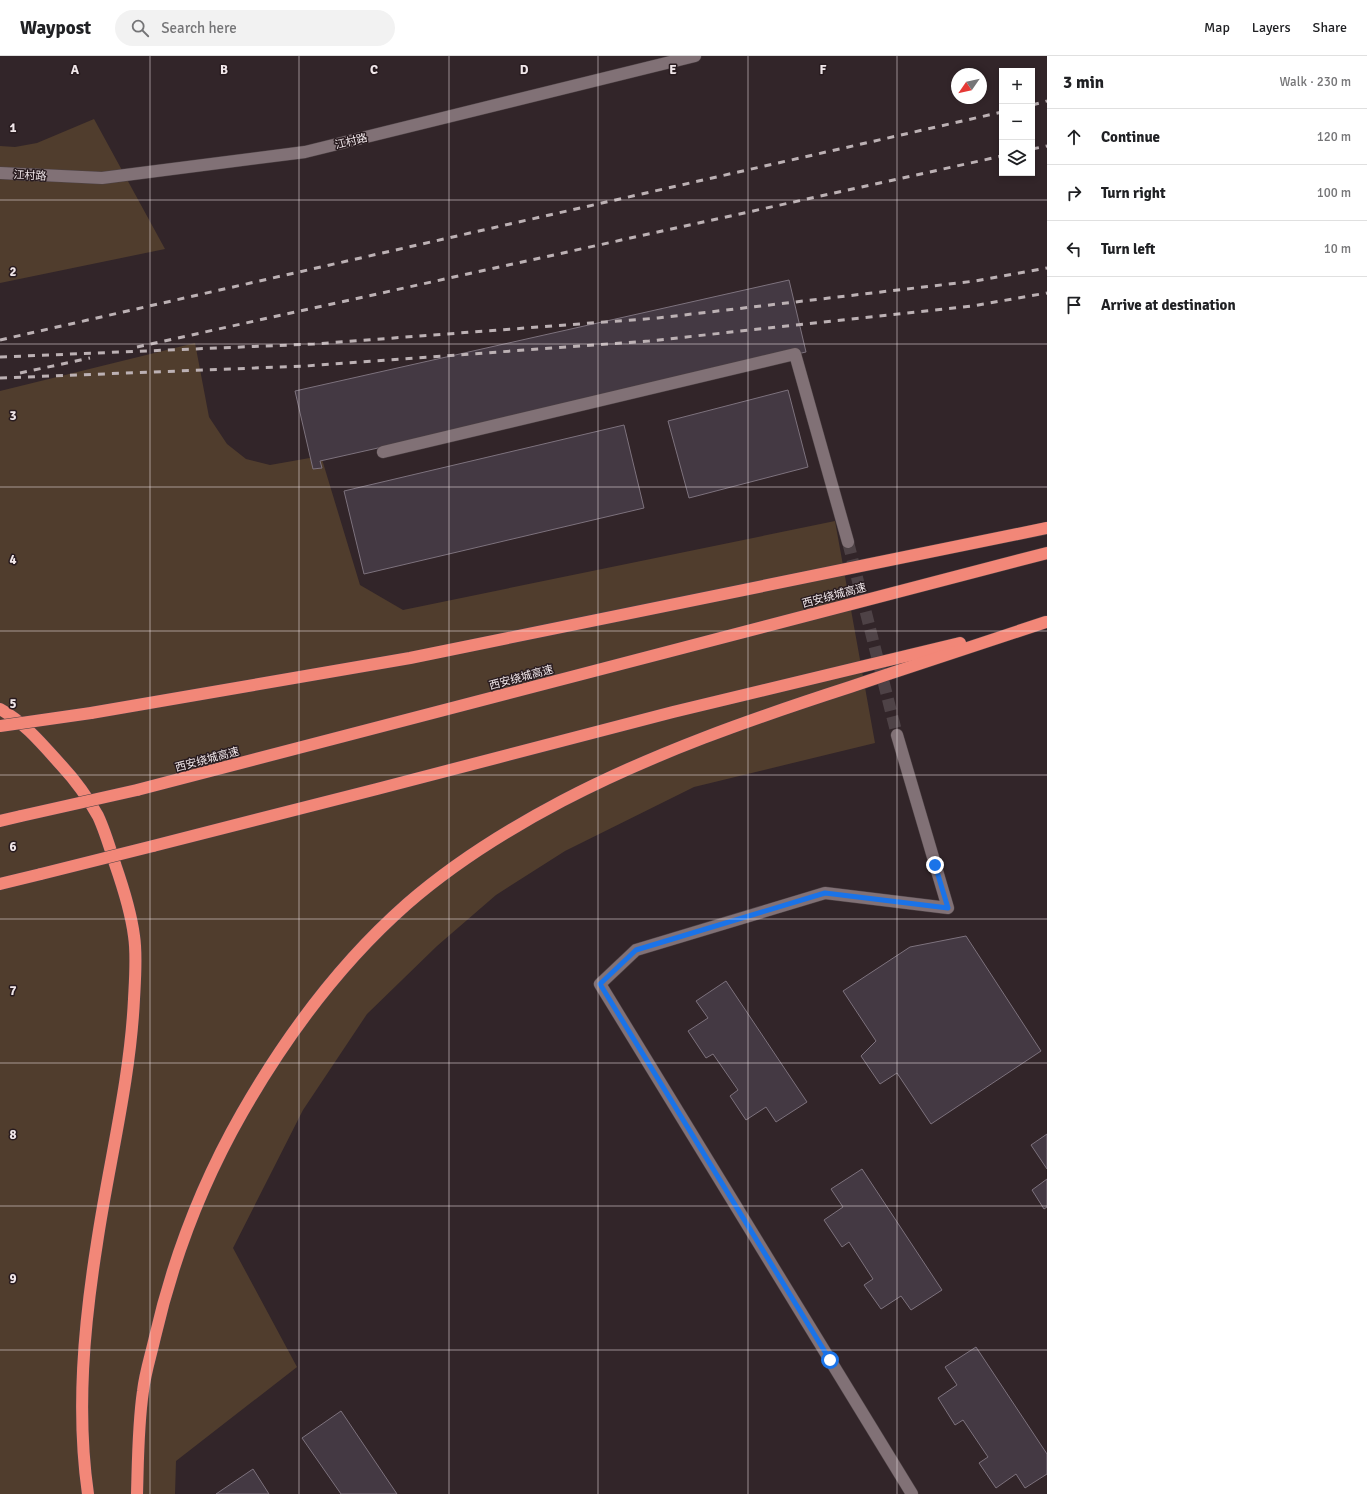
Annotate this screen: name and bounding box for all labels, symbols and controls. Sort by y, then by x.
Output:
search box [115,10,395,46]
text: Waypost [20,16,91,40]
icon: search [129,17,151,39]
text: Search here [161,19,237,37]
text: Map [1204,19,1230,36]
text: Layers [1252,19,1291,36]
text: Share [1313,19,1347,36]
text: A [71,62,80,78]
text: B [220,62,228,78]
text: C [370,62,378,78]
text: D [520,62,529,78]
text: E [669,62,677,78]
text: F [820,62,827,78]
north arrow [951,68,987,104]
map controls [999,68,1035,176]
button: + [999,68,1035,104]
text: 3 min [1063,72,1104,93]
text: Walk · 230 m [1280,74,1351,90]
button: − [999,104,1035,140]
text: 1 [9,120,17,136]
icon: ahead [1063,126,1085,148]
text: Continue [1101,128,1160,146]
text: 120 m [1317,129,1351,145]
street label: 江村路 [334,131,369,152]
button: layers [999,140,1035,176]
street label: 江村路 [13,168,47,183]
icon: right [1063,182,1085,204]
text: Turn right [1101,184,1166,202]
text: 100 m [1317,185,1351,201]
icon: left [1063,238,1085,260]
text: Turn left [1101,240,1155,258]
text: 10 m [1324,241,1351,257]
text: 2 [9,264,17,280]
icon: arrive [1063,294,1085,316]
text: Arrive at destination [1101,296,1236,314]
text: 3 [9,408,17,424]
text: 4 [9,552,17,568]
street label: 西安绕城高速 [801,581,868,610]
street label: 西安绕城高速 [488,663,555,692]
text: 5 [9,696,17,712]
street label: 西安绕城高速 [174,745,241,774]
text: 6 [9,839,17,855]
route end [926,856,944,874]
text: 7 [9,983,17,999]
text: 8 [9,1127,17,1143]
text: 9 [9,1271,17,1287]
route start [821,1351,839,1369]

